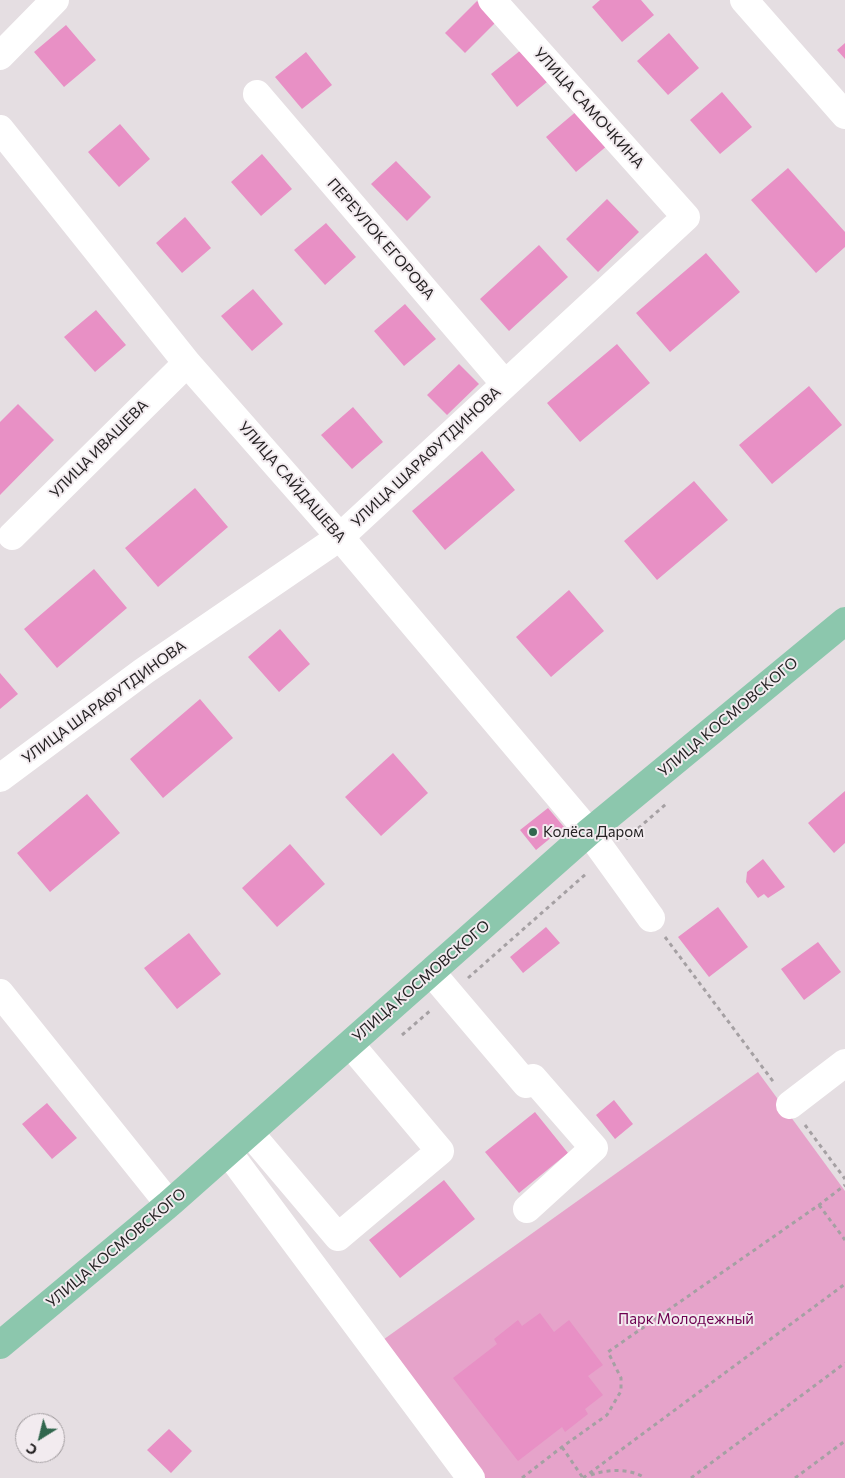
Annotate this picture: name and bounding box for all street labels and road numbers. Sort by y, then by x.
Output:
street label: УЛИЦА САМОЧКИНА [530,44,648,172]
street label: ПЕРЕУЛОК ЕГОРОВА [324,175,438,303]
street label: УЛИЦА ШАРАФУТДИНОВА [347,383,505,531]
street label: УЛИЦА ИВАШЕВА [46,396,152,502]
street label: УЛИЦА САЙДАШЕВА [234,418,350,546]
street label: УЛИЦА ШАРАФУТДИНОВА [19,637,189,767]
street label: УЛИЦА КОСМОВСКОГО [655,653,801,781]
street label: УЛИЦА КОСМОВСКОГО [348,916,494,1046]
street label: УЛИЦА КОСМОВСКОГО [43,1184,189,1312]

